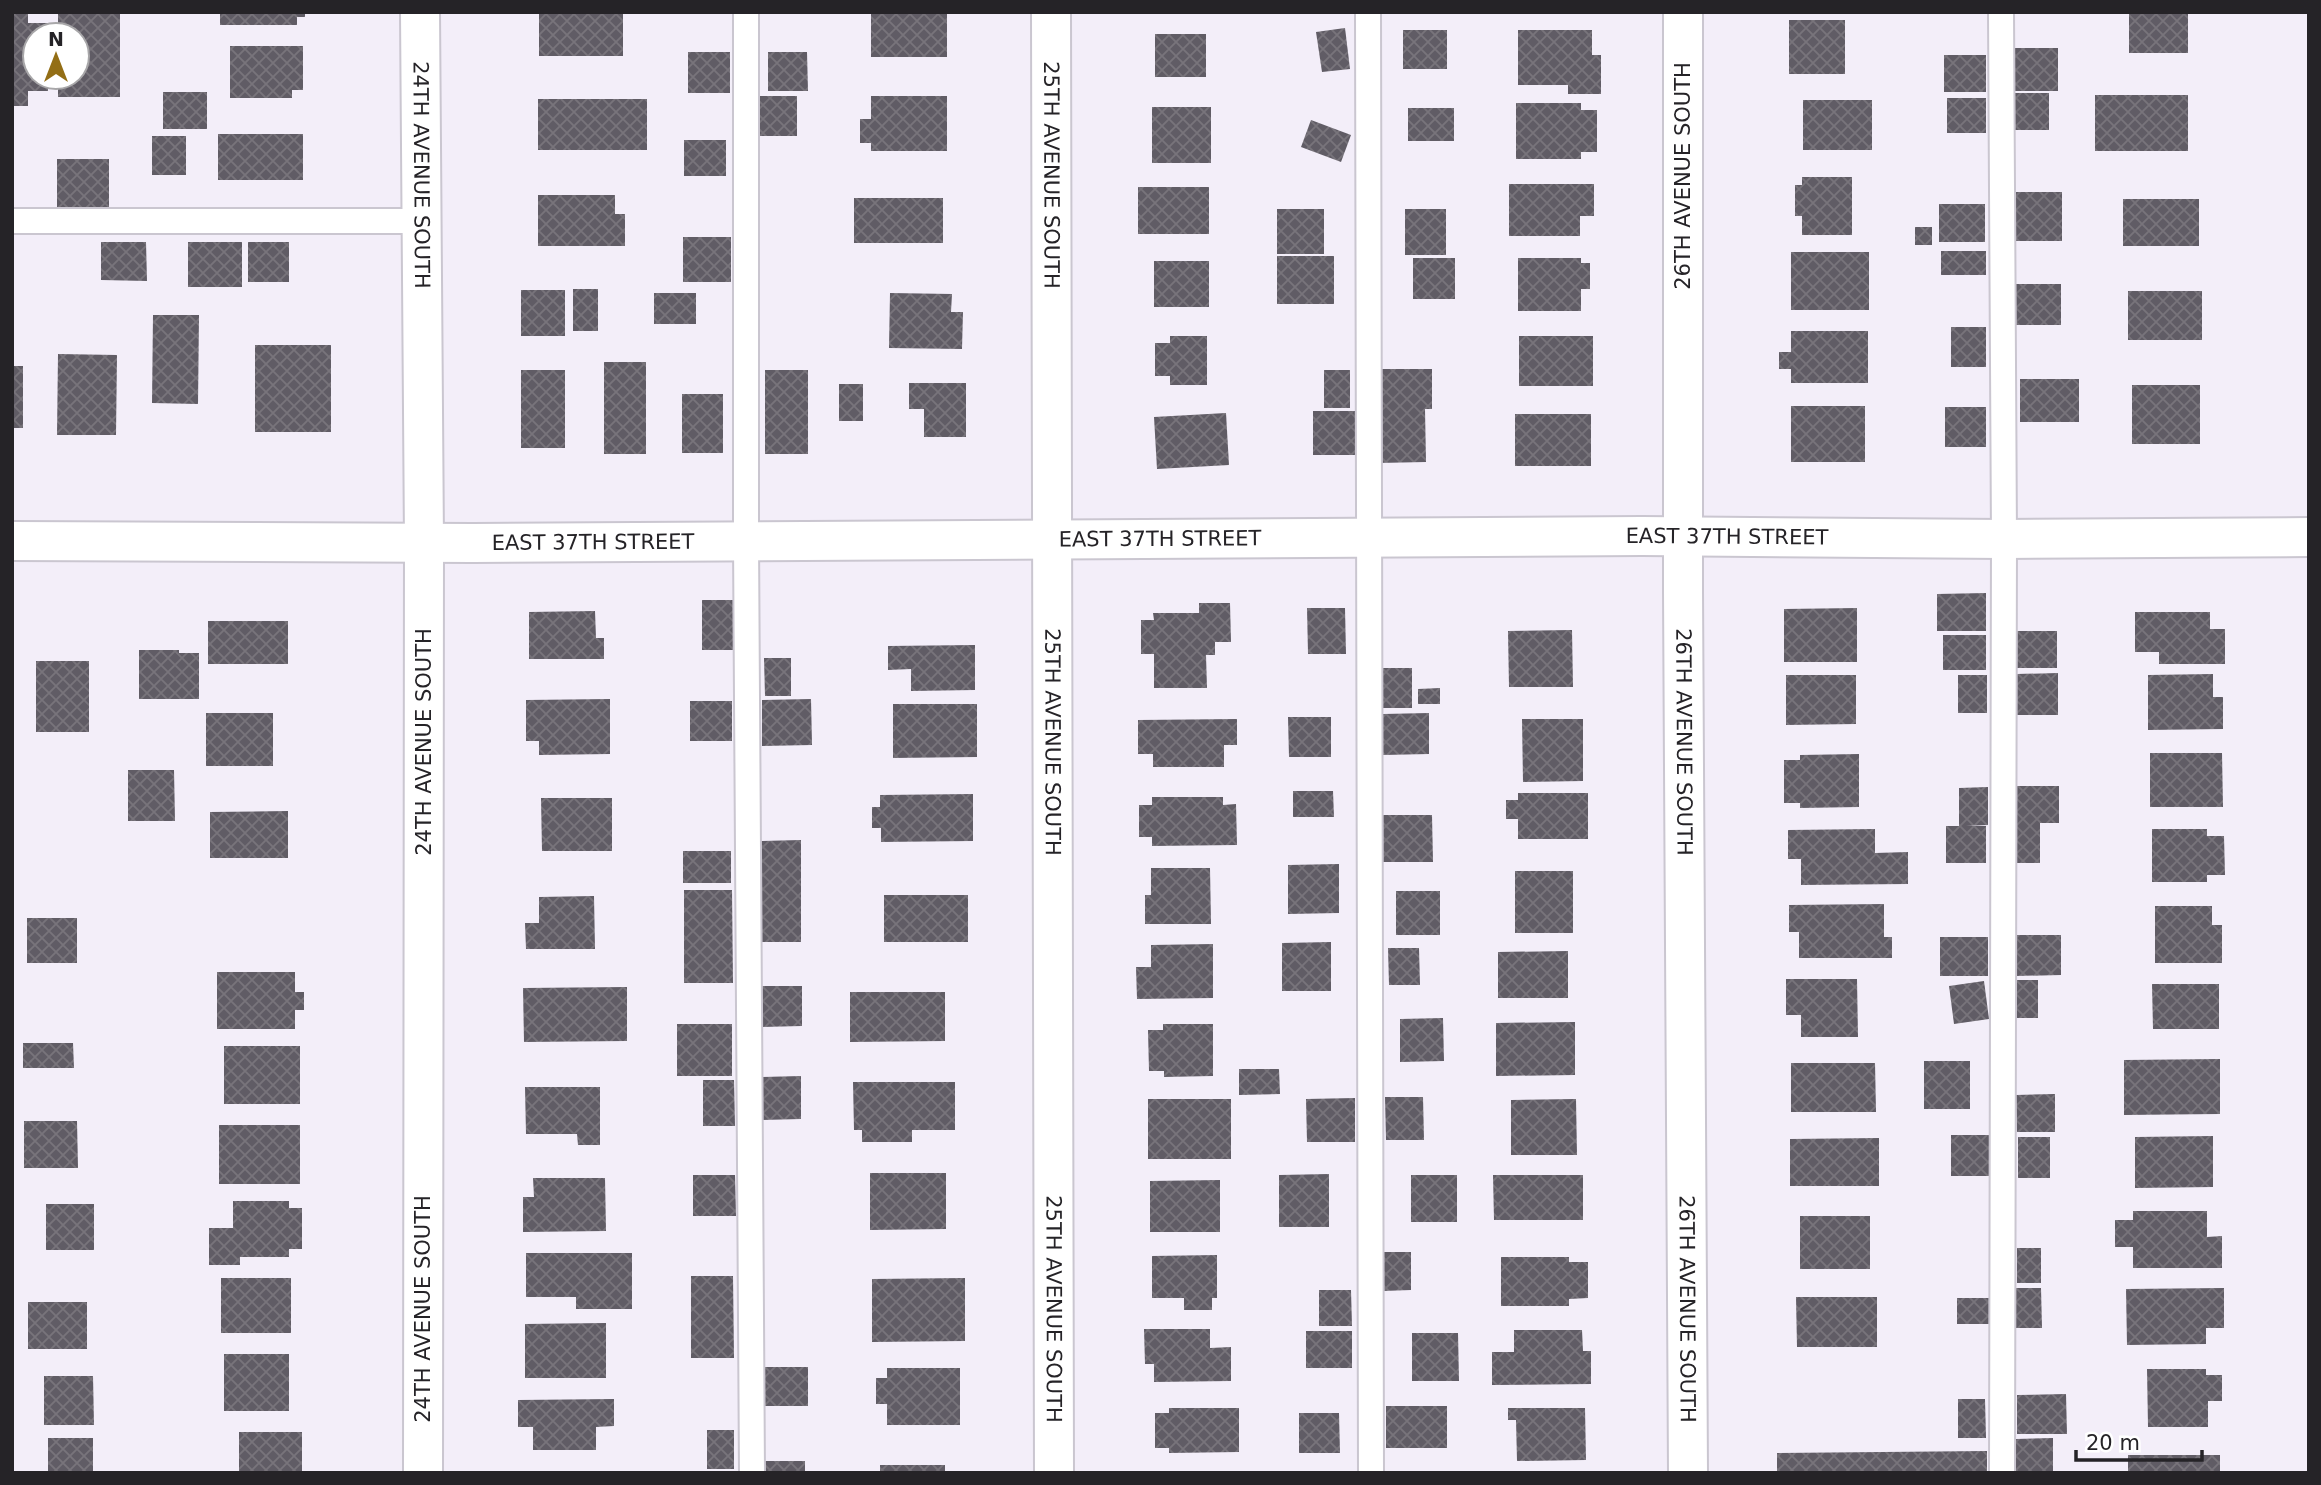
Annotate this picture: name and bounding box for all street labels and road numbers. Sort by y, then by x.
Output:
street label: 24TH AVENUE SOUTH [408,61,434,289]
street label: 25TH AVENUE SOUTH [1039,61,1064,289]
street label: 26TH AVENUE SOUTH [1671,62,1695,290]
street label: EAST 37TH STREET [1626,524,1829,550]
street label: EAST 37TH STREET [1059,526,1262,551]
street label: EAST 37TH STREET [492,530,695,555]
street label: 24TH AVENUE SOUTH [412,628,436,856]
street label: 25TH AVENUE SOUTH [1040,628,1065,856]
street label: 26TH AVENUE SOUTH [1671,628,1697,856]
street label: 24TH AVENUE SOUTH [411,1195,435,1423]
street label: 25TH AVENUE SOUTH [1041,1195,1066,1423]
street label: 26TH AVENUE SOUTH [1674,1195,1700,1423]

